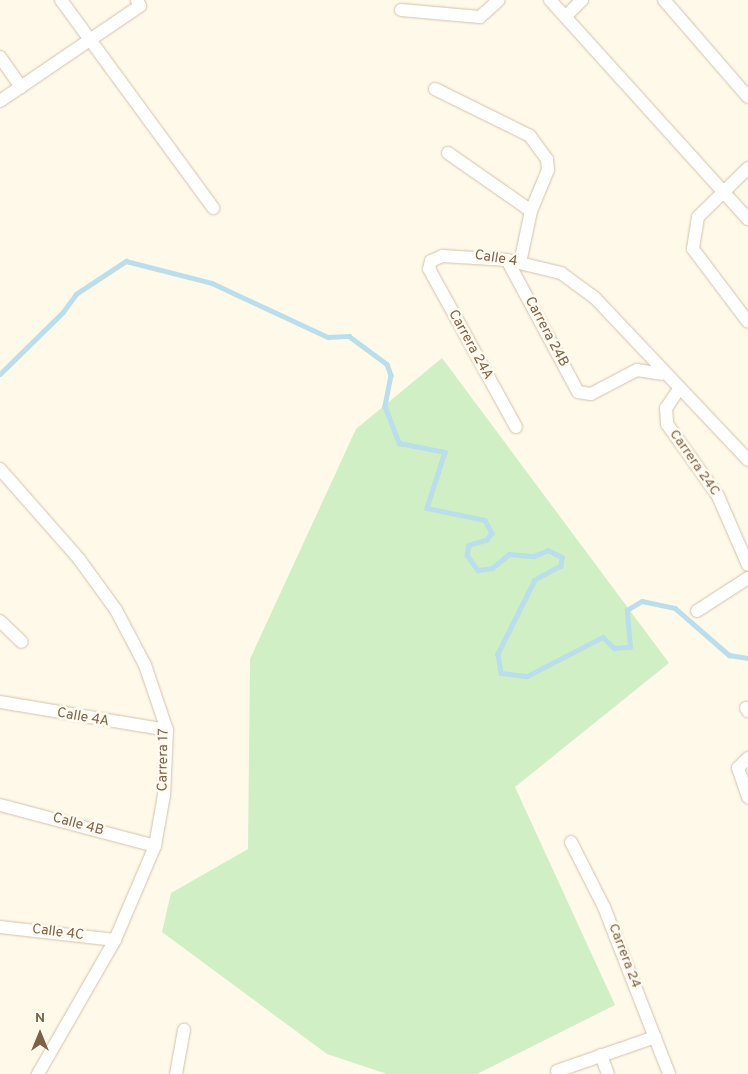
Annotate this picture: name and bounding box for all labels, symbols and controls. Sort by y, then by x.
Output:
street label: Calle 4 [473,247,519,271]
street label: Carrera 24B [521,294,571,370]
street label: Carrera 24A [444,307,496,383]
street label: Carrera 24C [665,427,723,499]
street label: Calle 4A [56,705,110,731]
street label: Carrera 17 [155,728,173,792]
street label: Calle 4B [50,810,106,840]
street label: Calle 4C [31,921,85,945]
street label: Carrera 24 [604,921,644,991]
north arrow [15,1009,65,1059]
text: N [35,1010,45,1027]

